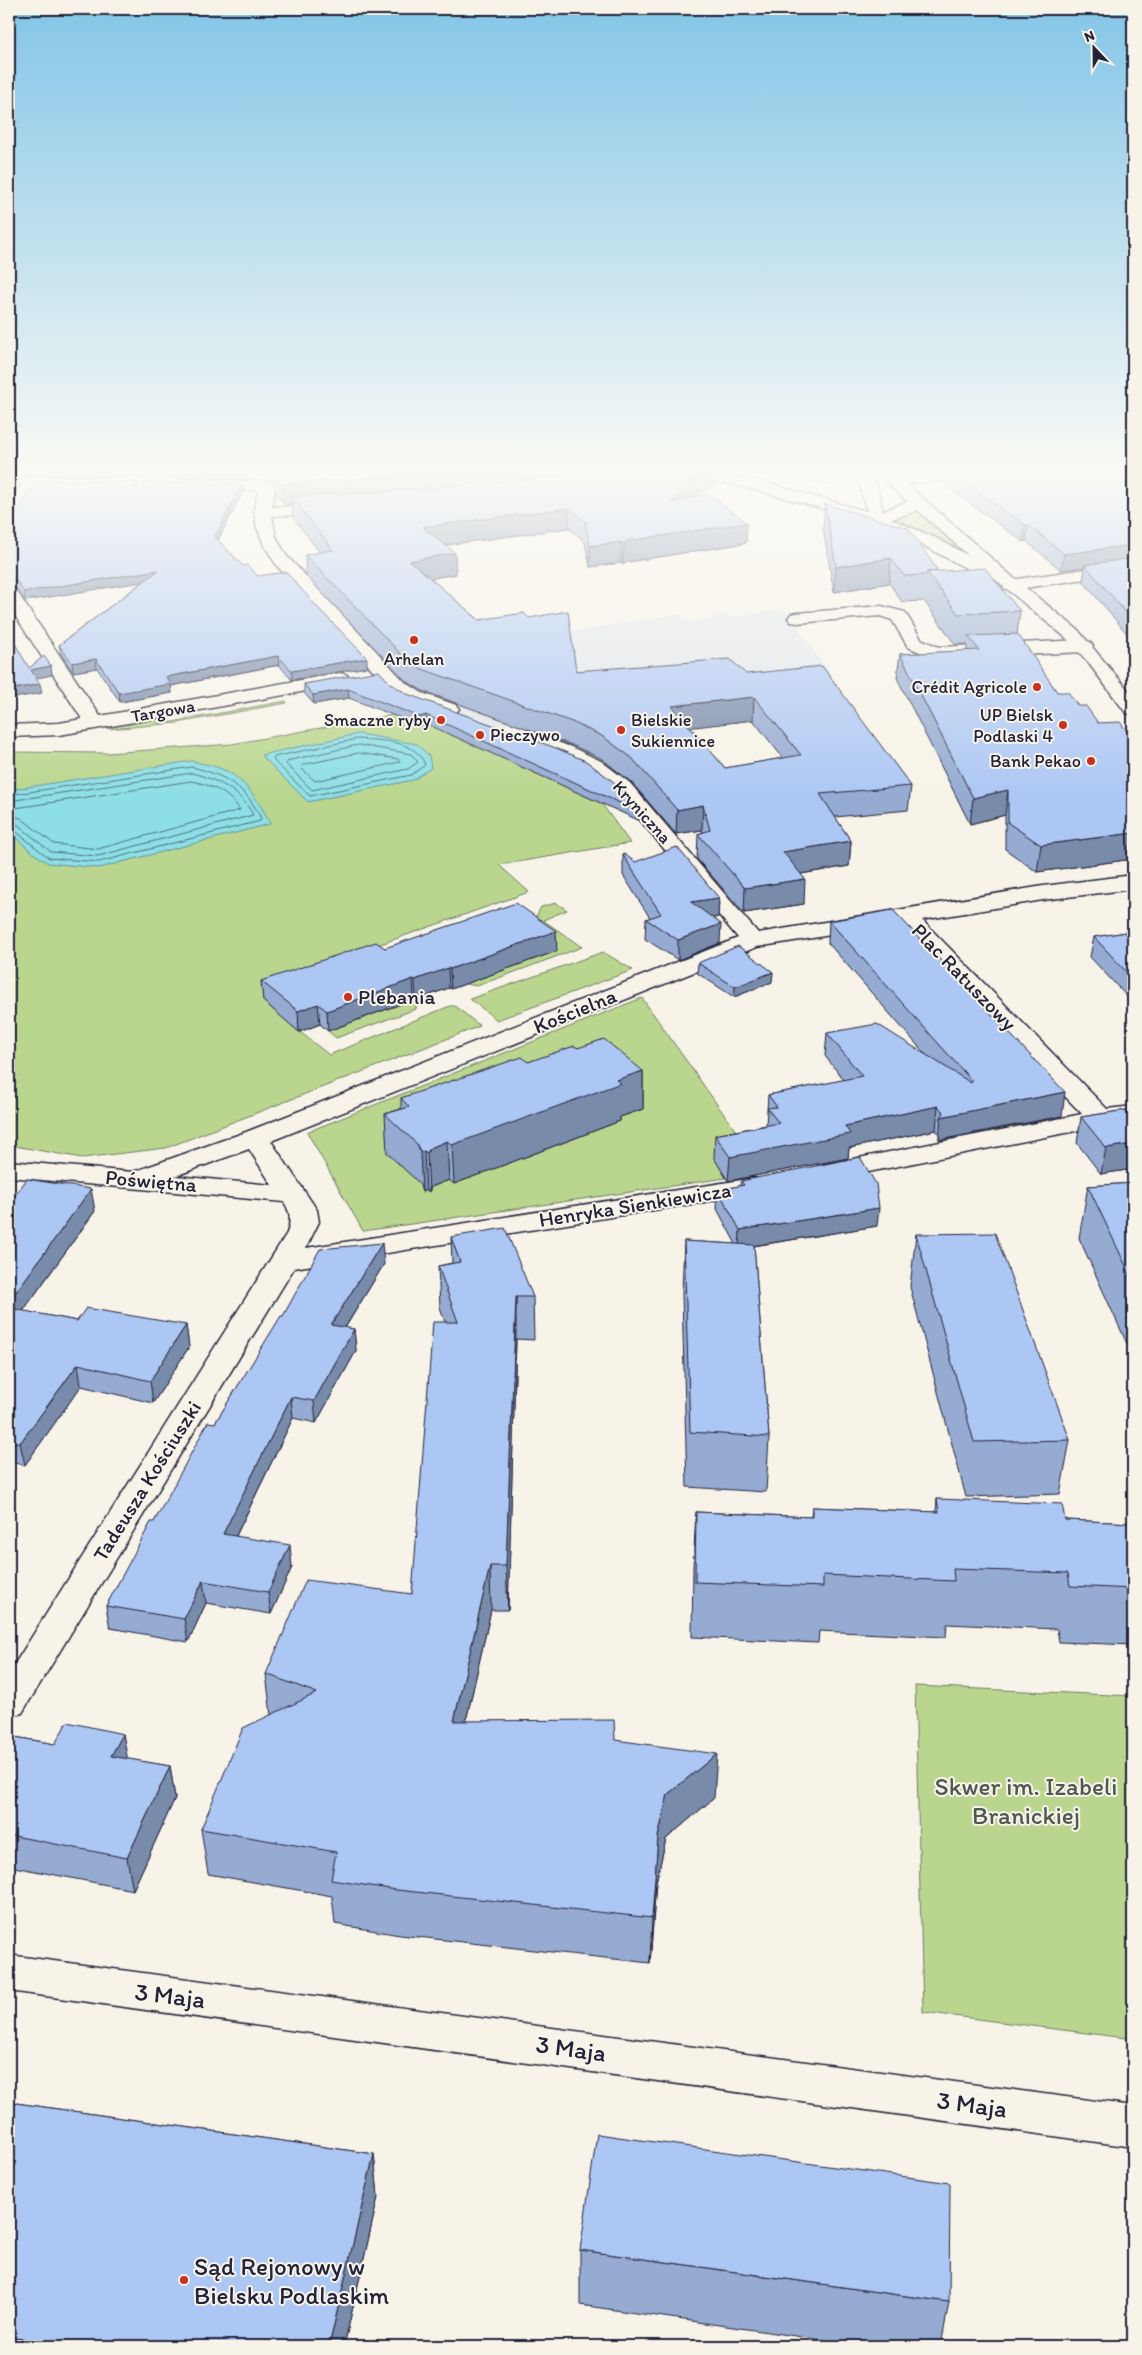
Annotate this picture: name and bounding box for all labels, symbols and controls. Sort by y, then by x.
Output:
north arrow [1070,22,1120,72]
text: N [1082,27,1097,46]
marker: Arhelan [408,634,420,646]
place label: Arhelan [384,648,444,670]
place label: Crédit Agricole [911,676,1027,698]
marker: Crédit Agricole [1031,681,1043,693]
street label: Targowa [129,694,197,727]
place label: UP Bielsk Podlaski 4 [973,704,1054,747]
place label: Smaczne ryby [324,709,432,731]
place label: Bielskie Sukiennice [631,709,715,752]
marker: Smaczne ryby [435,714,447,726]
marker: UP Bielsk Podlaski 4 [1057,719,1069,731]
place label: Pieczywo [490,724,560,746]
marker: Bielskie Sukiennice [615,724,627,736]
marker: Pieczywo [474,729,486,741]
place label: Bank Pekao [990,750,1081,772]
marker: Bank Pekao [1085,755,1097,767]
street label: Kryniczna [608,776,676,848]
street label: Plac Ratuszowy [907,918,1022,1036]
street label: Kościelna [530,983,620,1039]
place label: Plebania [358,984,435,1009]
marker: Plebania [342,991,354,1003]
street label: Poświętna [104,1164,198,1197]
street label: Henryka Sienkiewicza [537,1177,733,1232]
street label: Tadeusza Kościuszki [87,1396,206,1565]
park label: Skwer im. Izabeli Branickiej [935,1771,1117,1830]
street label: 3 Maja [133,1976,207,2014]
street label: 3 Maja [534,2028,608,2068]
street label: 3 Maja [935,2084,1009,2124]
place label: Sąd Rejonowy w Bielsku Podlaskim [194,2251,389,2310]
marker: Sąd Rejonowy w Bielsku Podlaskim [178,2274,190,2286]

